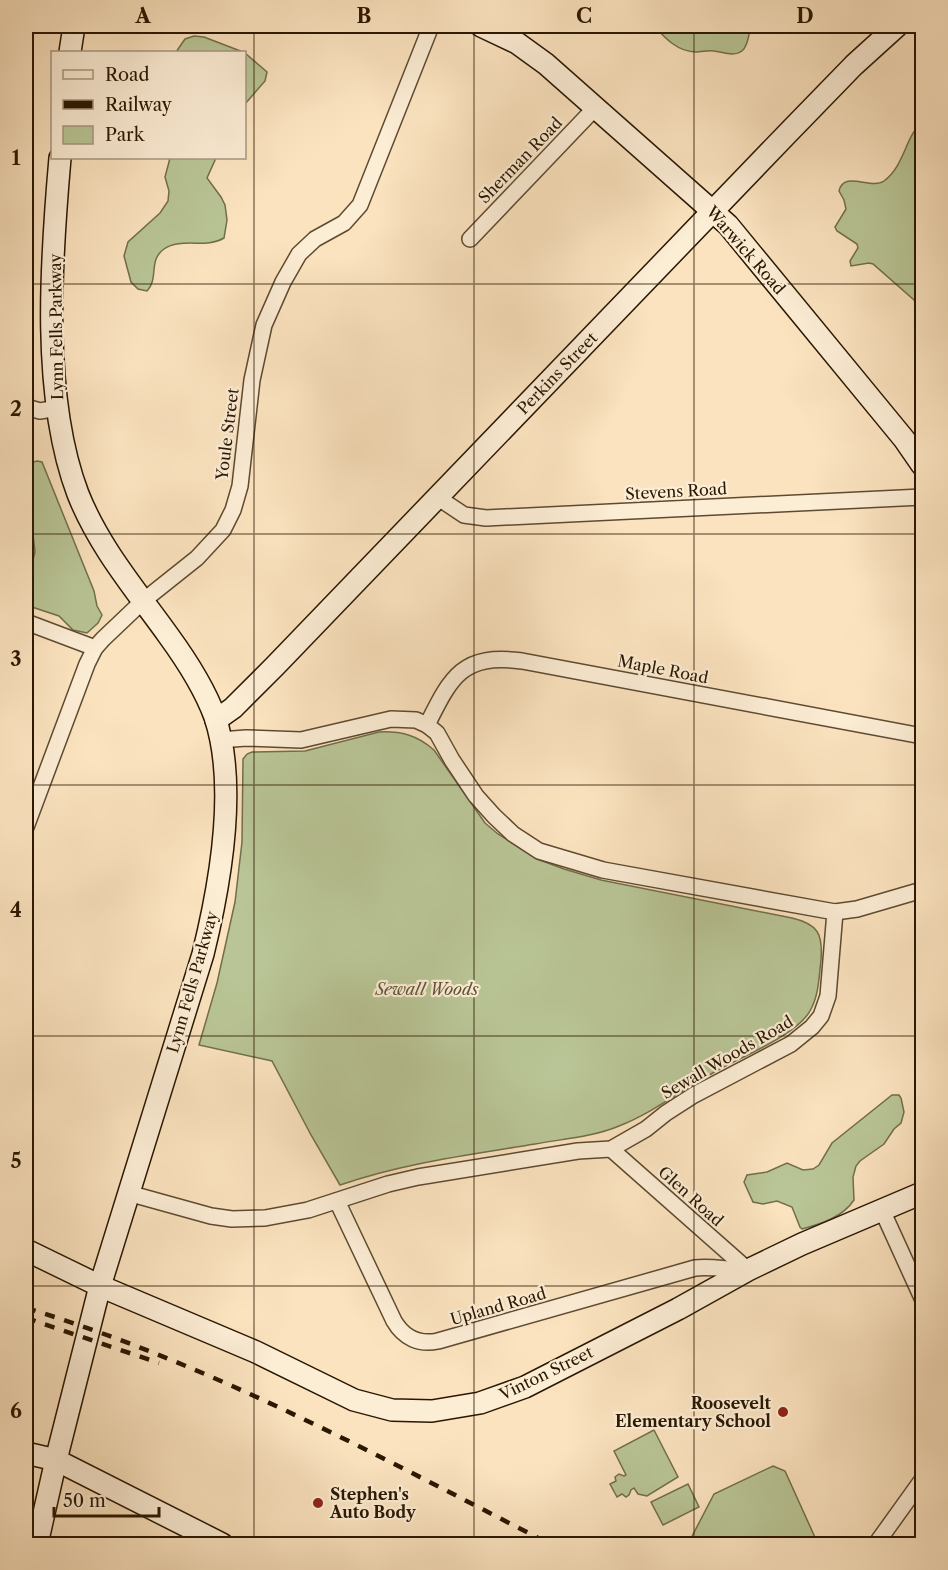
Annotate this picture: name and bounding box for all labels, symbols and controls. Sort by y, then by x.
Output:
text: A [134,4,151,28]
text: B [357,4,372,28]
text: C [576,4,592,28]
text: D [796,4,814,28]
legend [51,51,246,159]
text: Road [105,64,150,86]
text: Railway [105,94,173,116]
street label: Sherman Road [474,112,566,207]
text: Park [105,124,146,146]
text: 1 [12,146,21,170]
street label: Warwick Road [702,201,790,298]
street label: Lynn Fells Parkway [45,253,67,400]
street label: Perkins Street [513,327,601,418]
street label: Youle Street [211,387,243,482]
text: 2 [10,397,22,421]
street label: Stevens Road [625,478,728,504]
text: 3 [10,647,22,671]
street label: Maple Road [616,650,710,688]
text: 4 [10,898,22,922]
street label: Lynn Fells Parkway [162,908,222,1055]
park label: Sewall Woods [374,979,479,999]
street label: Sewall Woods Road [657,1011,797,1103]
text: 5 [10,1149,22,1173]
street label: Glen Road [654,1162,728,1231]
street label: Upland Road [448,1283,548,1329]
street label: Vinton Street [495,1342,596,1405]
place label: Roosevelt Elementary School [615,1393,772,1431]
text: 6 [10,1399,22,1423]
marker: Roosevelt Elementary School [776,1405,790,1419]
scale bar [54,1480,159,1518]
place label: Stephen's Auto Body [329,1484,417,1522]
text: 50 m [63,1490,106,1512]
marker: Stephen's Auto Body [311,1496,325,1510]

